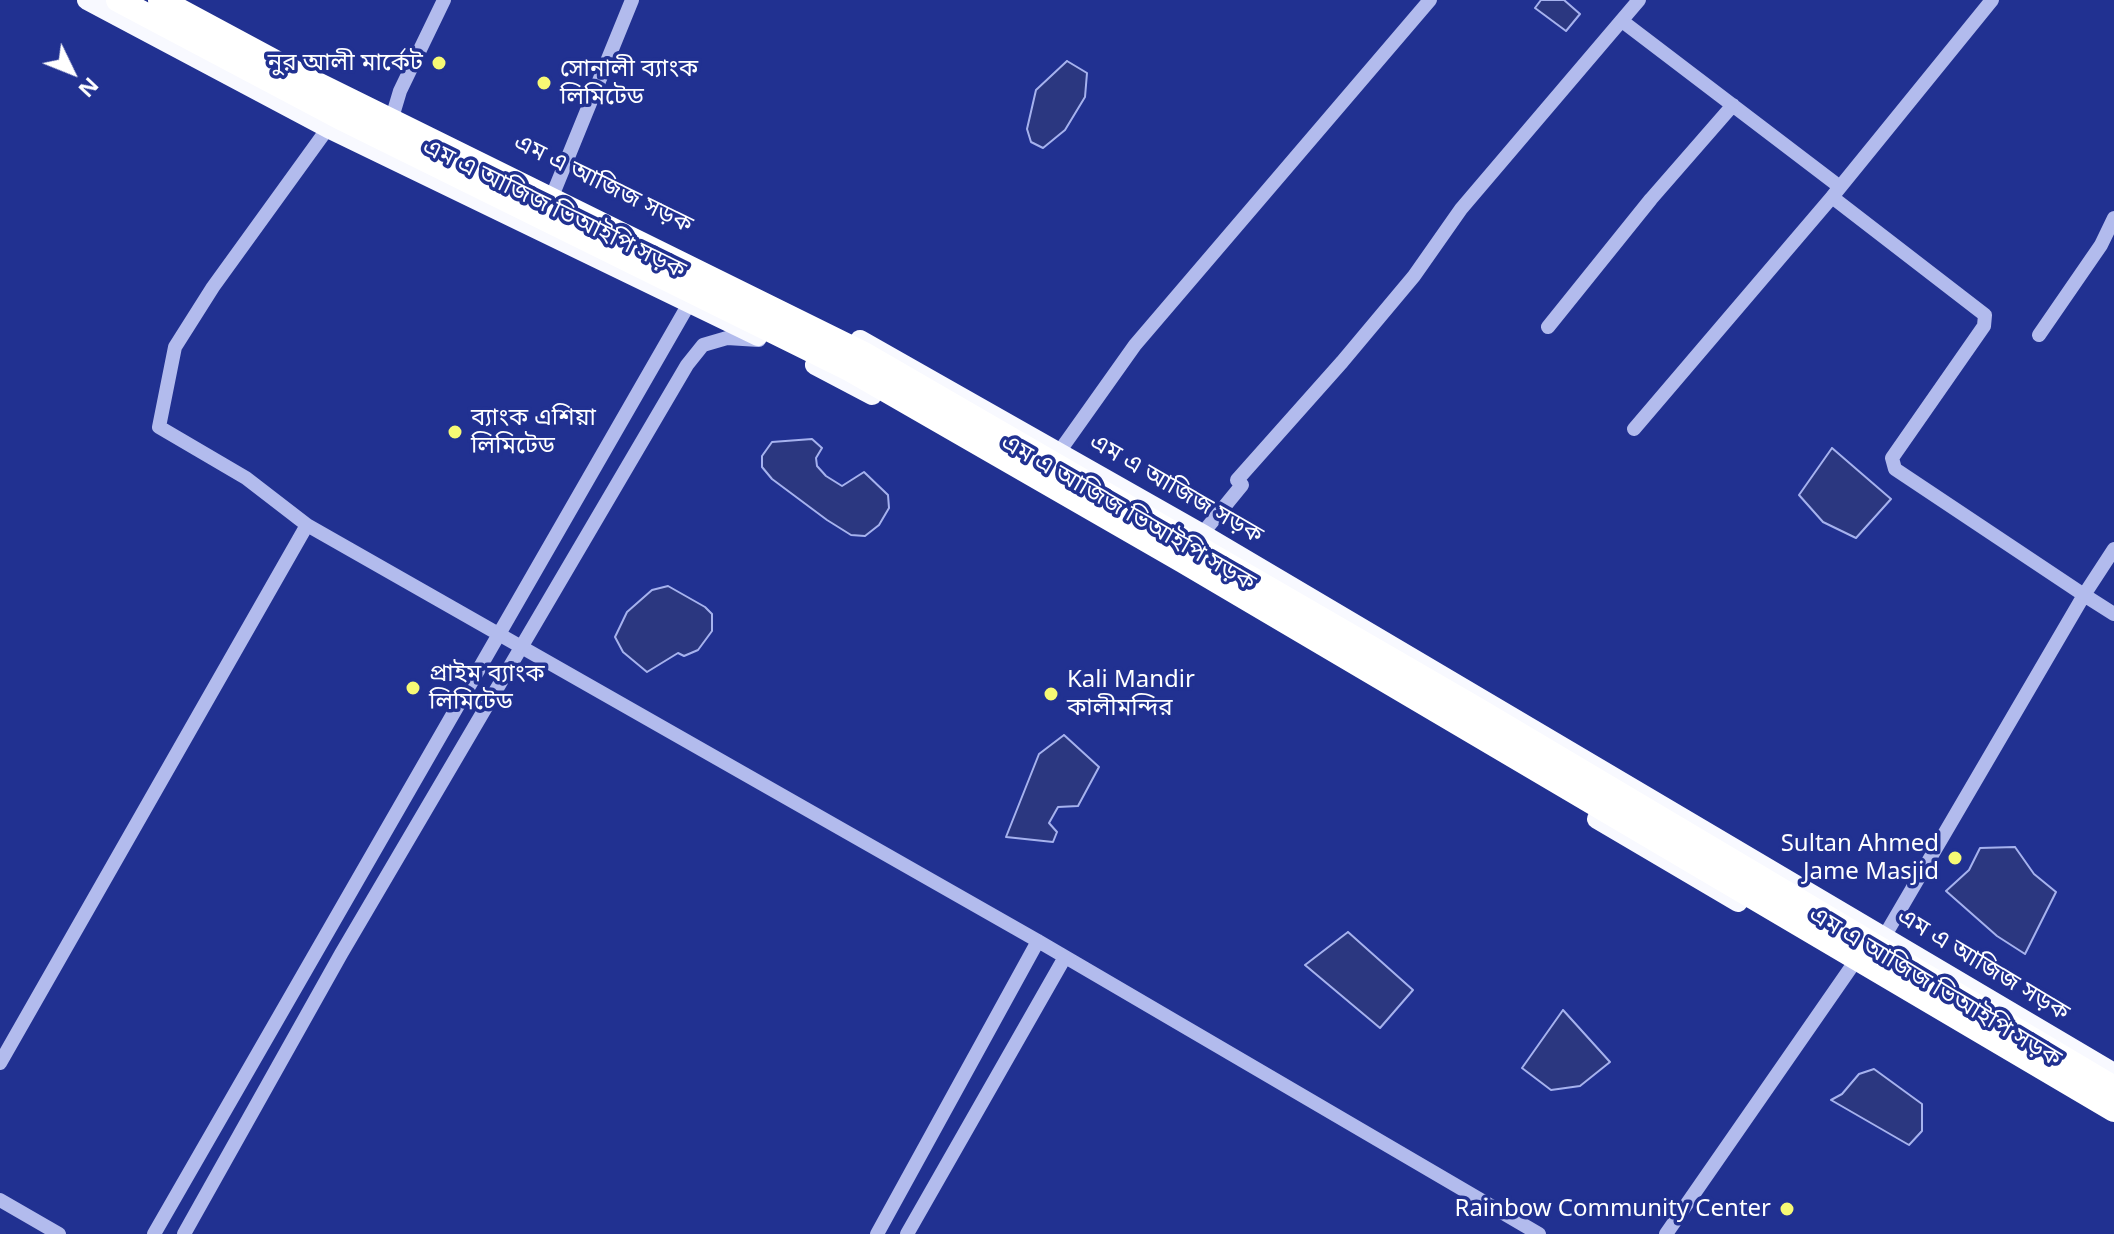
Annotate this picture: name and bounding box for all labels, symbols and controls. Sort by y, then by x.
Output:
north arrow [32,32,112,112]
place label: নুর আলী মার্কেট [268,49,423,77]
marker: নুর আলী মার্কেট [430,54,448,72]
place label: সোনালী ব্যাংক লিমিটেড [560,55,698,111]
text: N [72,72,107,105]
marker: সোনালী ব্যাংক লিমিটেড [535,74,553,92]
street label: এম এ আজিজ সড়ক [509,128,697,240]
street label: এম এ আজিজ ভিআইপি সড়ক [418,133,690,285]
place label: ব্যাংক এশিয়া লিমিটেড [471,404,596,460]
marker: ব্যাংক এশিয়া লিমিটেড [446,423,464,441]
street label: এম এ আজিজ ভিআইপি সড়ক [996,428,1260,598]
street label: এম এ আজিজ সড়ক [1084,428,1268,550]
place label: প্রাইম ব্যাংক লিমিটেড [429,660,545,716]
place label: Kali Mandir কালীমন্দির [1067,666,1195,722]
marker: প্রাইম ব্যাংক লিমিটেড [404,679,422,697]
marker: Kali Mandir কালীমন্দির [1042,685,1060,703]
place label: Sultan Ahmed Jame Masjid [1781,830,1939,886]
marker: Sultan Ahmed Jame Masjid [1946,849,1964,867]
street label: এম এ আজিজ ভিআইপি সড়ক [1804,900,2066,1074]
street label: এম এ আজিজ সড়ক [1892,902,2074,1028]
place label: Rainbow Community Center [1454,1195,1771,1223]
marker: Rainbow Community Center [1778,1200,1796,1218]

